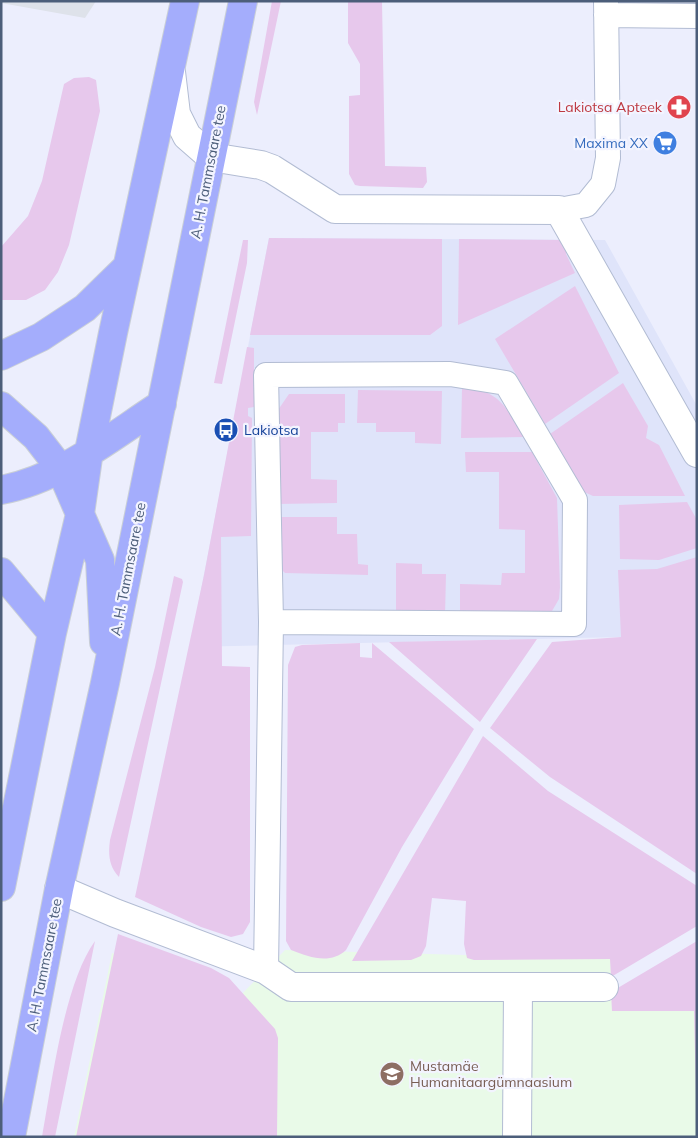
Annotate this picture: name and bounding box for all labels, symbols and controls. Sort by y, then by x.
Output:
pharmacy icon: Lakiotsa Apteek [666,94,692,120]
place label: Lakiotsa Apteek [558,98,663,116]
street label: A. H. Tammsaare tee [186,104,230,240]
supermarket icon: Maxima XX [652,130,678,156]
place label: Maxima XX [574,134,648,152]
bus stop icon: Lakiotsa [213,417,239,443]
place label: Lakiotsa [244,421,299,439]
street label: A. H. Tammsaare tee [106,501,150,637]
street label: A. H. Tammsaare tee [22,897,66,1033]
place label: Mustamäe Humanitaargümnaasium [410,1057,572,1091]
school or university icon: Mustamäe Humanitaargümnaasium [379,1061,405,1087]

